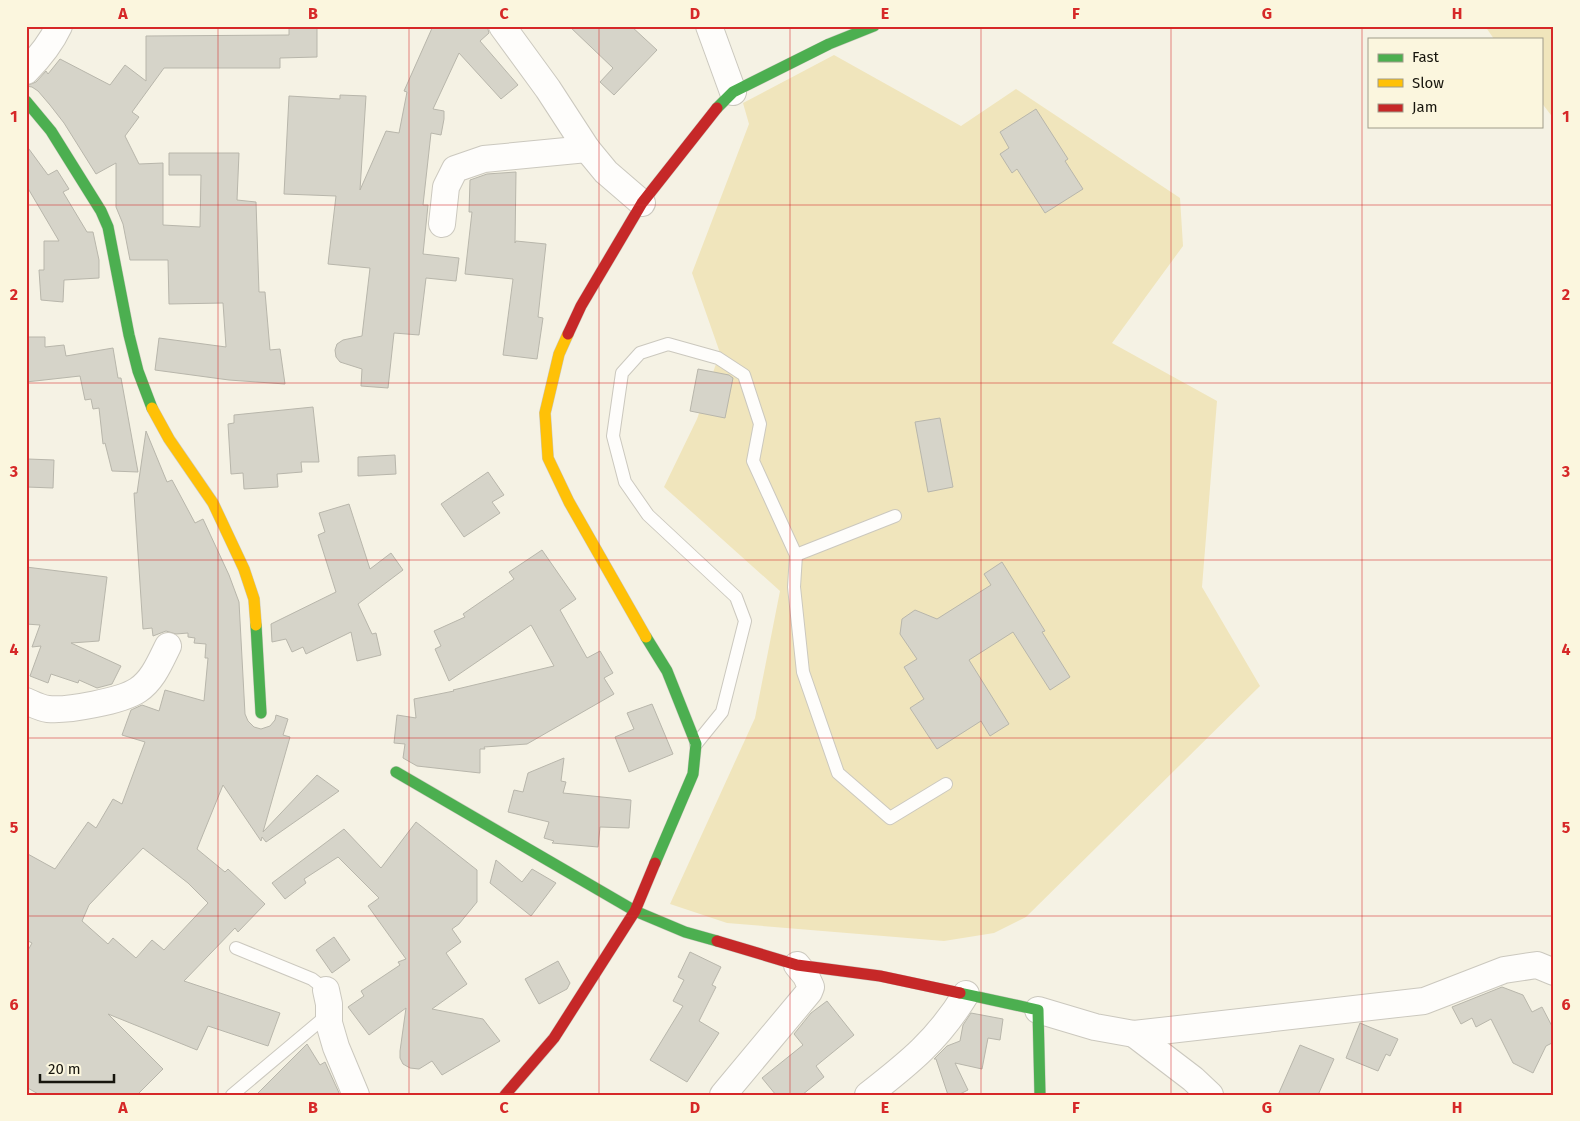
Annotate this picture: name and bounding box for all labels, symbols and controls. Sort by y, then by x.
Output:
text: A [117,4,128,23]
text: B [308,4,318,23]
text: C [499,4,509,23]
text: D [690,4,700,23]
text: E [881,4,889,23]
text: F [1072,4,1080,23]
text: G [1262,4,1272,23]
text: H [1452,4,1462,23]
legend [1368,38,1542,128]
text: Fast [1412,48,1439,66]
text: Slow [1412,74,1444,92]
text: Jam [1412,98,1438,116]
text: 1 [10,107,18,126]
text: 1 [1562,107,1570,126]
text: 2 [10,285,18,304]
text: 2 [1562,285,1570,304]
text: 3 [9,462,18,481]
text: 3 [1561,462,1570,481]
text: 4 [9,640,19,659]
text: 4 [1561,640,1571,659]
text: 5 [10,818,19,837]
text: 5 [1562,818,1571,837]
text: 6 [9,995,19,1014]
text: 6 [1561,995,1571,1014]
scale bar [40,1051,114,1083]
text: 20 m [48,1060,81,1078]
text: A [117,1098,128,1117]
text: B [308,1098,318,1117]
text: C [499,1098,509,1117]
text: D [690,1098,700,1117]
text: E [881,1098,889,1117]
text: F [1072,1098,1080,1117]
text: G [1262,1098,1272,1117]
text: H [1452,1098,1462,1117]

